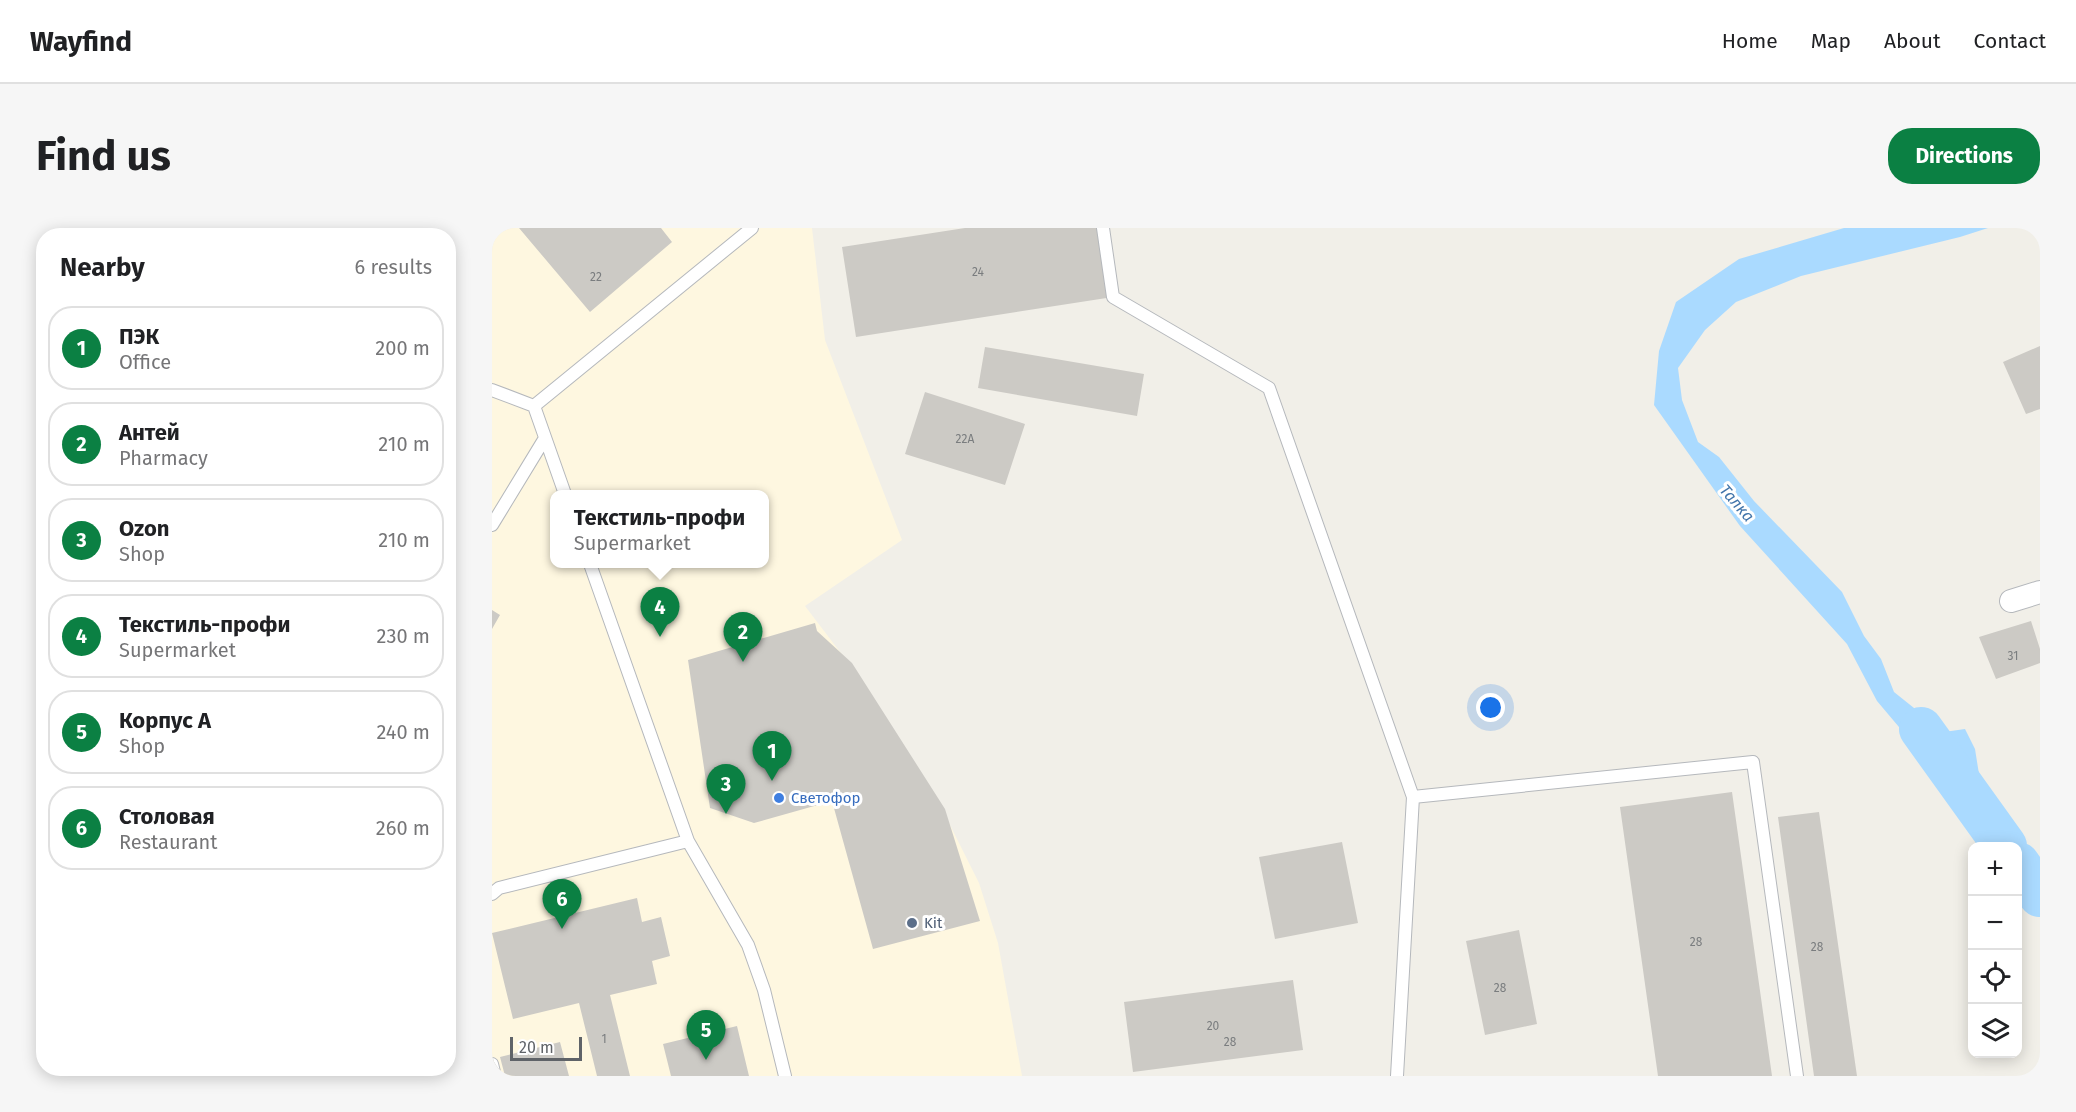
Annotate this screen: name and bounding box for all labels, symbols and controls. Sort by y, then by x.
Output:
text: Wayfind [30,25,132,58]
text: Home [1722,28,1778,54]
text: Map [1811,28,1851,54]
text: About [1884,28,1941,54]
text: Contact [1974,28,2046,54]
button: Directions [1888,128,2040,184]
text: Find us [36,131,171,181]
text: Nearby [60,252,145,283]
text: 6 results [355,255,432,279]
house number: 24 [972,265,985,279]
house number: 22 [590,270,602,284]
text: ПЭК [119,323,159,350]
text: 1 [77,336,86,360]
text: 200 m [375,336,430,360]
text: Office [119,350,171,374]
text: Антей [119,419,180,446]
text: 2 [76,432,87,456]
text: 210 m [378,432,430,456]
house number: 22А [956,432,974,446]
text: Pharmacy [119,446,208,470]
water label: Талка [1716,481,1758,525]
popup [550,490,769,568]
text: Текстиль-профи [574,504,745,531]
text: Ozon [119,515,169,542]
text: 3 [76,528,87,552]
text: 210 m [378,528,430,552]
text: Supermarket [574,531,691,555]
text: Shop [119,542,165,566]
pin: 4 [640,588,680,637]
text: Текстиль-профи [119,611,291,638]
pin: 2 [724,612,762,662]
text: 4 [76,624,87,648]
text: 230 m [377,624,430,648]
text: Supermarket [119,638,236,662]
house number: 31 [2008,649,2018,663]
your location [1476,693,1505,722]
text: Корпус А [119,707,211,734]
text: 5 [76,720,87,744]
text: 240 m [376,720,430,744]
pin: 1 [752,732,792,781]
text: Shop [119,734,165,758]
pin: 3 [706,764,746,814]
place label: Светофор [791,789,860,807]
marker: Светофор [772,791,786,805]
text: Столовая [119,803,215,830]
text: 6 [76,816,87,840]
text: 260 m [376,816,430,840]
text: Restaurant [119,830,217,854]
map controls [1968,842,2022,1058]
button: + [1968,842,2022,896]
pin: 6 [542,880,582,929]
button: − [1968,896,2022,950]
place label: Kit [924,914,943,932]
marker: Kit [905,916,919,930]
house number: 28 [1690,935,1703,949]
house number: 28 [1811,940,1824,954]
button: locate [1968,950,2022,1004]
house number: 28 [1494,981,1507,995]
button: layers [1968,1004,2022,1058]
pin: 5 [686,1010,726,1060]
house number: 20 [1207,1019,1220,1033]
house number: 1 [601,1032,607,1046]
scale bar [510,1034,582,1062]
house number: 28 [1224,1035,1237,1049]
text: 20 m [519,1038,554,1057]

